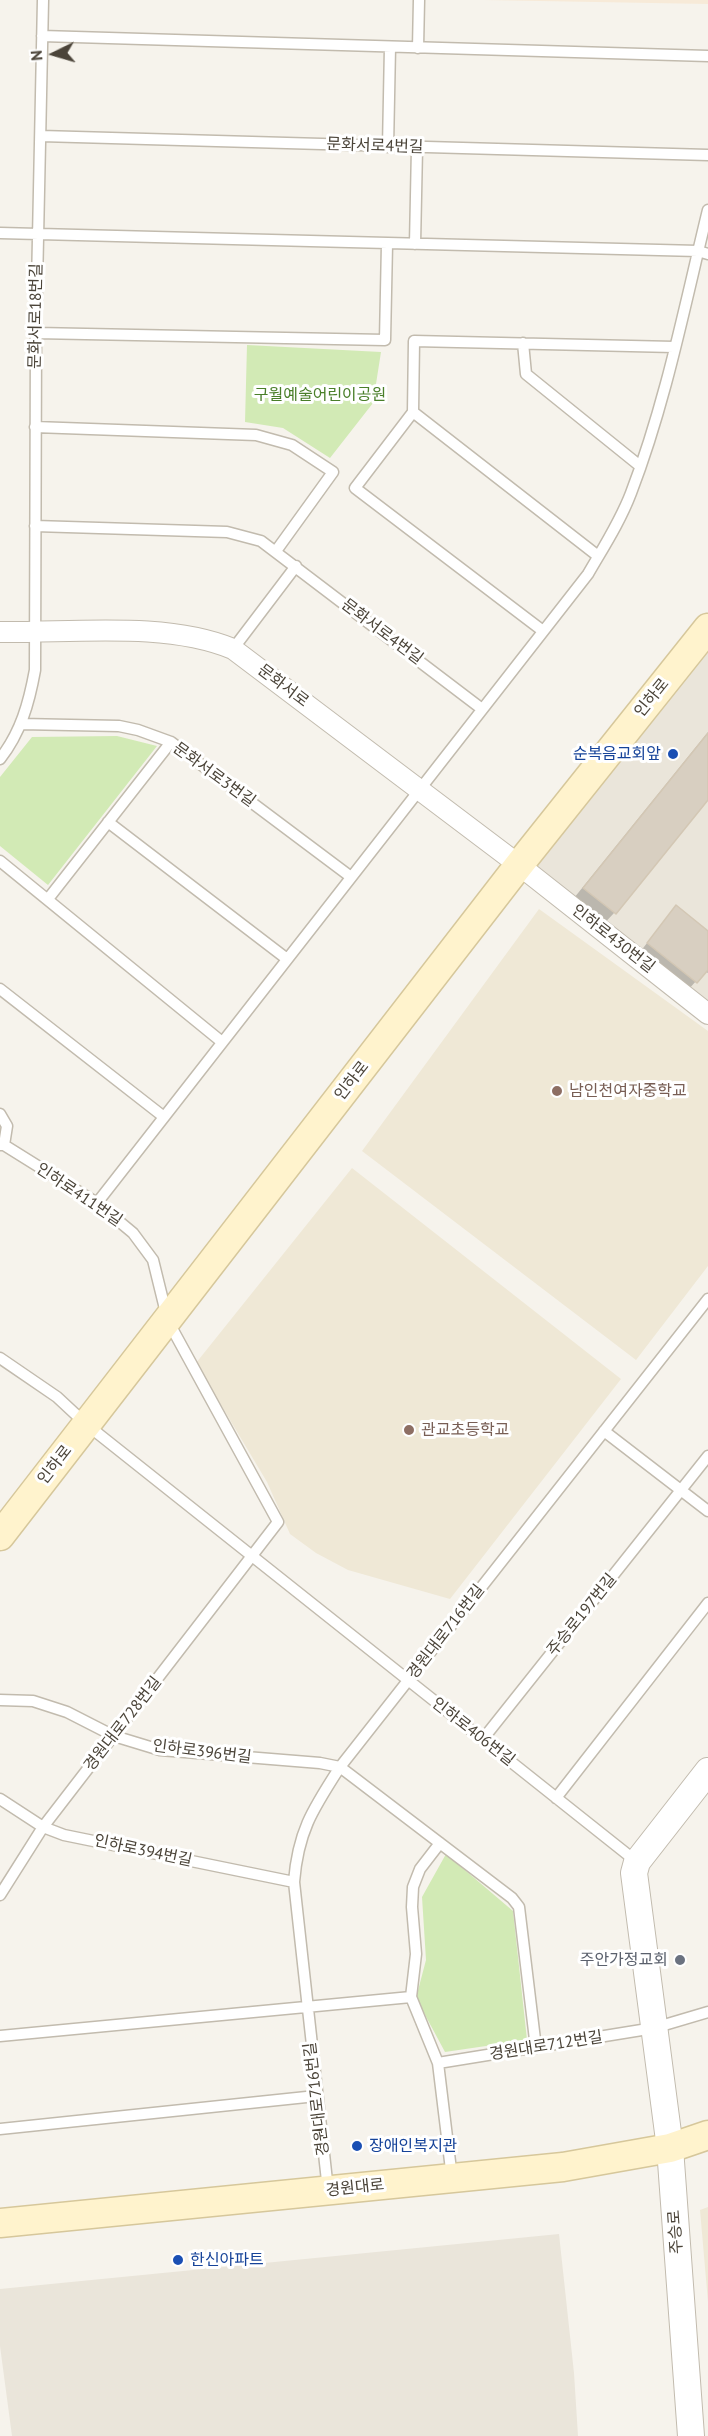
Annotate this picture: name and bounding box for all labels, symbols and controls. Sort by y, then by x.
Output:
north arrow [24,24,84,84]
text: N [26,49,46,62]
street label: 문화서로4번길 [326,135,424,157]
street label: 문화서로18번길 [25,263,47,369]
park label: 구월예술어린이공원 [254,385,386,405]
street label: 문화서로4번길 [337,595,427,669]
street label: 문화서로 [254,661,312,711]
street label: 인하로 [631,675,673,721]
street label: 문화서로3번길 [169,739,259,811]
place label: 순복음교회앞 [573,744,661,764]
marker: 순복음교회앞 [666,747,680,761]
street label: 인하로430번길 [568,901,658,977]
street label: 인하로 [331,1058,373,1104]
place label: 남인천여자중학교 [569,1081,687,1101]
marker: 남인천여자중학교 [550,1084,564,1098]
street label: 인하로411번길 [32,1159,126,1231]
place label: 관교초등학교 [421,1420,509,1440]
marker: 관교초등학교 [402,1423,416,1437]
street label: 인하로 [34,1442,76,1488]
street label: 주승로197번길 [543,1570,621,1660]
street label: 경원대로716번길 [403,1581,489,1683]
street label: 경원대로728번길 [80,1673,166,1775]
street label: 인하로406번길 [428,1694,518,1770]
street label: 인하로396번길 [151,1736,253,1768]
street label: 인하로394번길 [92,1831,194,1871]
place label: 주안가정교회 [580,1950,668,1970]
marker: 주안가정교회 [673,1953,687,1967]
street label: 경원대로712번길 [488,2028,604,2064]
street label: 경원대로716번길 [300,2041,334,2157]
place label: 장애인복지관 [369,2136,457,2156]
marker: 장애인복지관 [350,2139,364,2153]
street label: 경원대로 [325,2175,385,2201]
street label: 주승로 [665,2209,687,2255]
place label: 한신아파트 [190,2250,264,2270]
marker: 한신아파트 [171,2253,185,2267]

